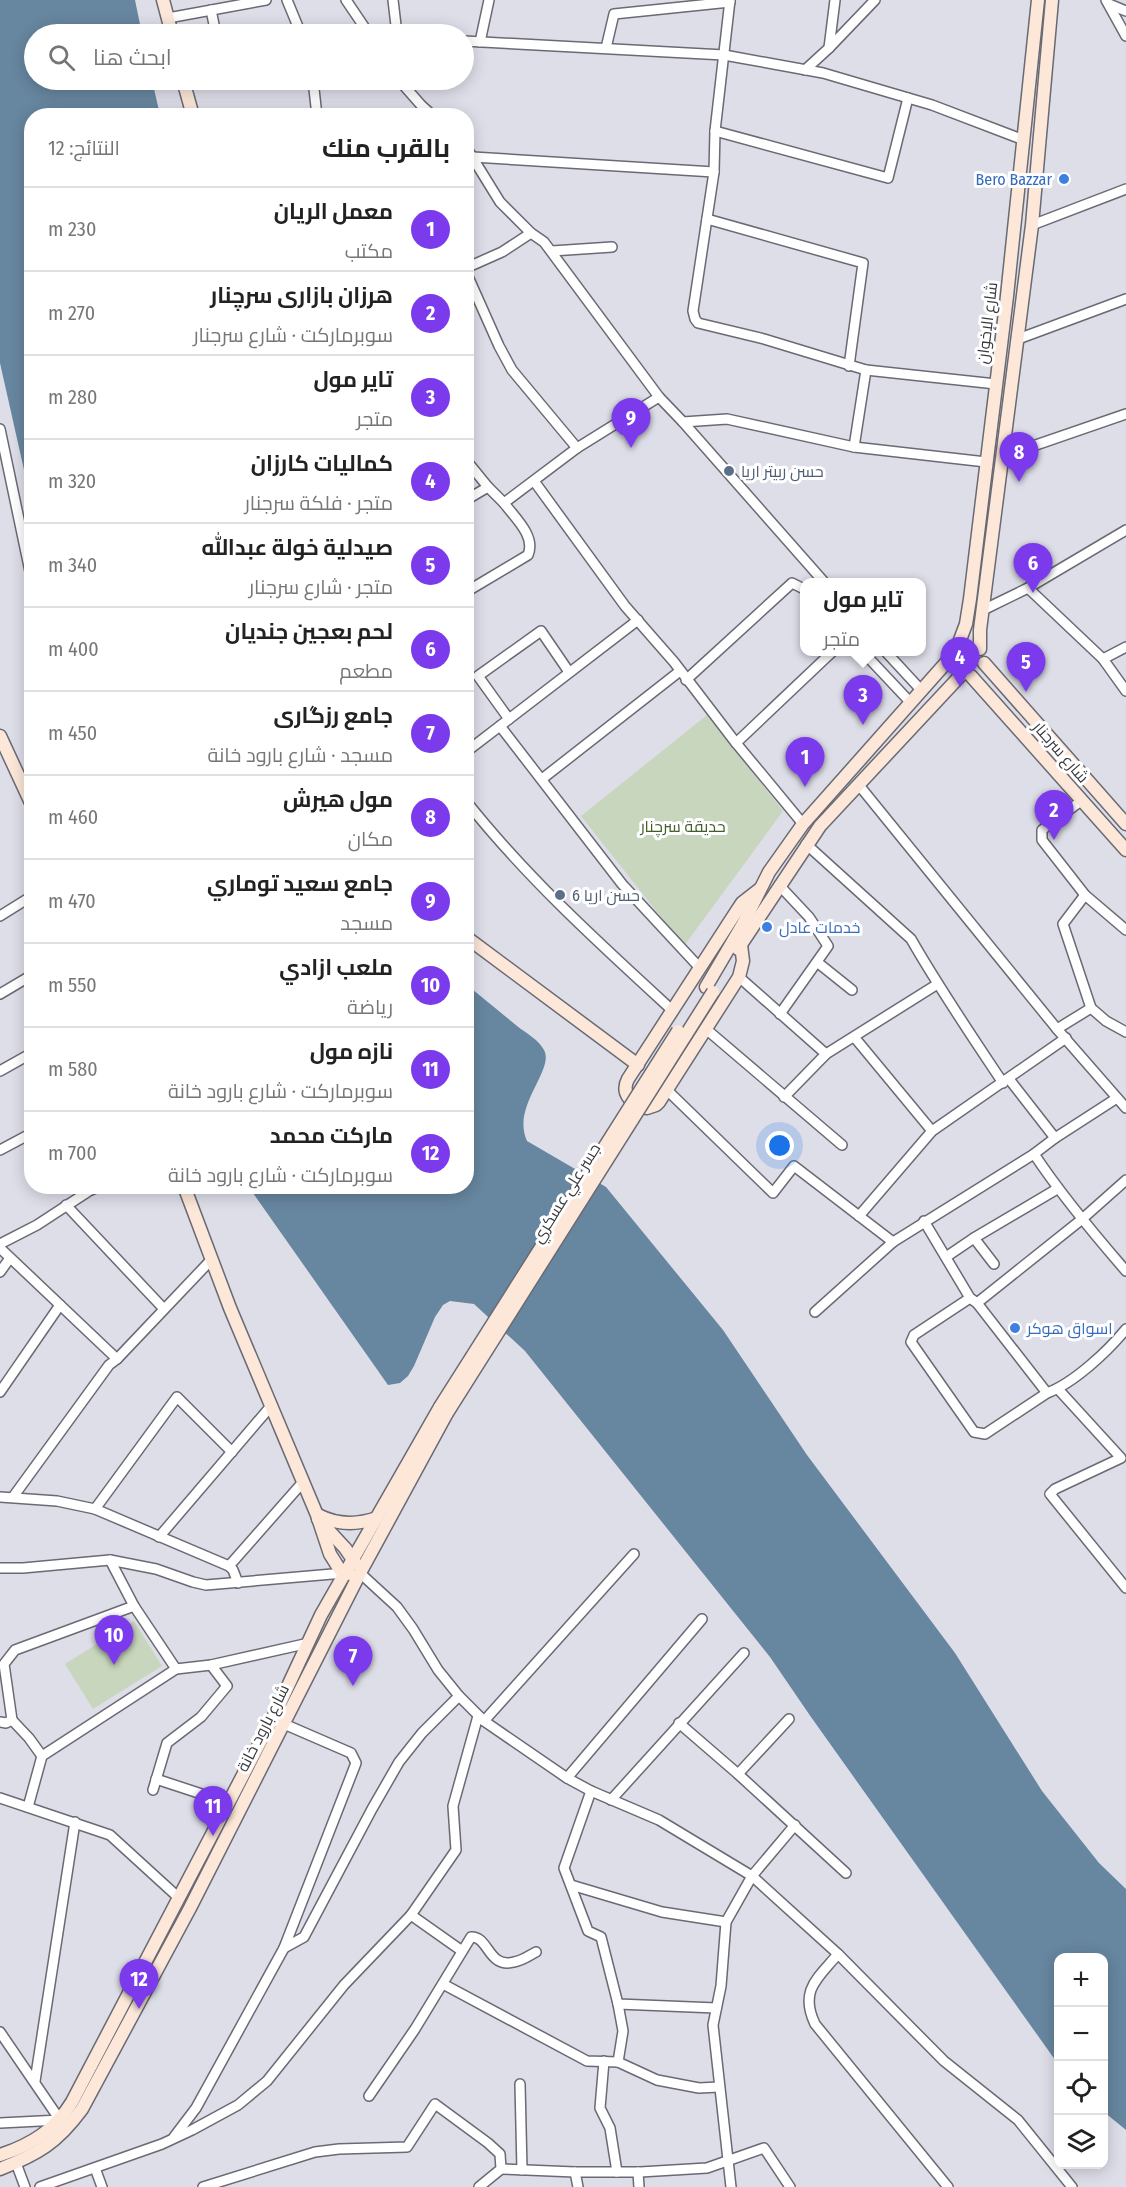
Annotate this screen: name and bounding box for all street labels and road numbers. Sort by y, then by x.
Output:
street label: شارع الإخوان [973,281,1003,365]
street label: شارع سرجنار [1027,717,1093,788]
street label: جسر علي عسكري [528,1140,608,1248]
street label: شارع بارود خانة [233,1681,295,1776]

